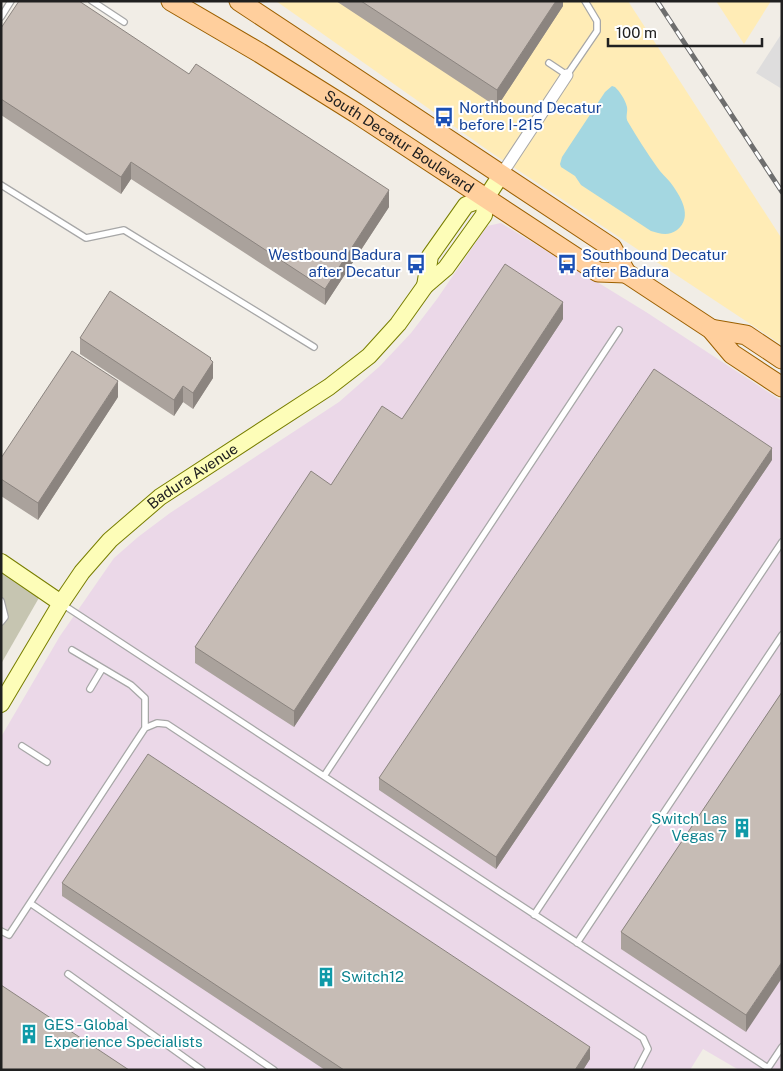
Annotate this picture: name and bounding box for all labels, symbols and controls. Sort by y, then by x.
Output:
scale bar [608,15,762,47]
text: 100 m [616,24,657,41]
street label: South Decatur Boulevard [322,86,477,196]
place label: Northbound Decatur before I-215 [459,99,602,133]
bus stop icon: Northbound Decatur before I-215 [433,106,455,128]
place label: Westbound Badura after Decatur [268,246,401,280]
place label: Southbound Decatur after Badura [582,246,727,280]
bus stop icon: Westbound Badura after Decatur [405,253,427,275]
bus stop icon: Southbound Decatur after Badura [556,253,578,275]
street label: Badura Avenue [144,440,241,512]
place label: Switch Las Vegas 7 [651,810,727,844]
building icon: Switch Las Vegas 7 [731,817,753,839]
building icon: Switch12 [315,966,337,988]
place label: Switch12 [341,968,404,985]
place label: GES - Global Experience Specialists [44,1016,202,1050]
building icon: GES - Global Experience Specialists [18,1023,40,1045]

